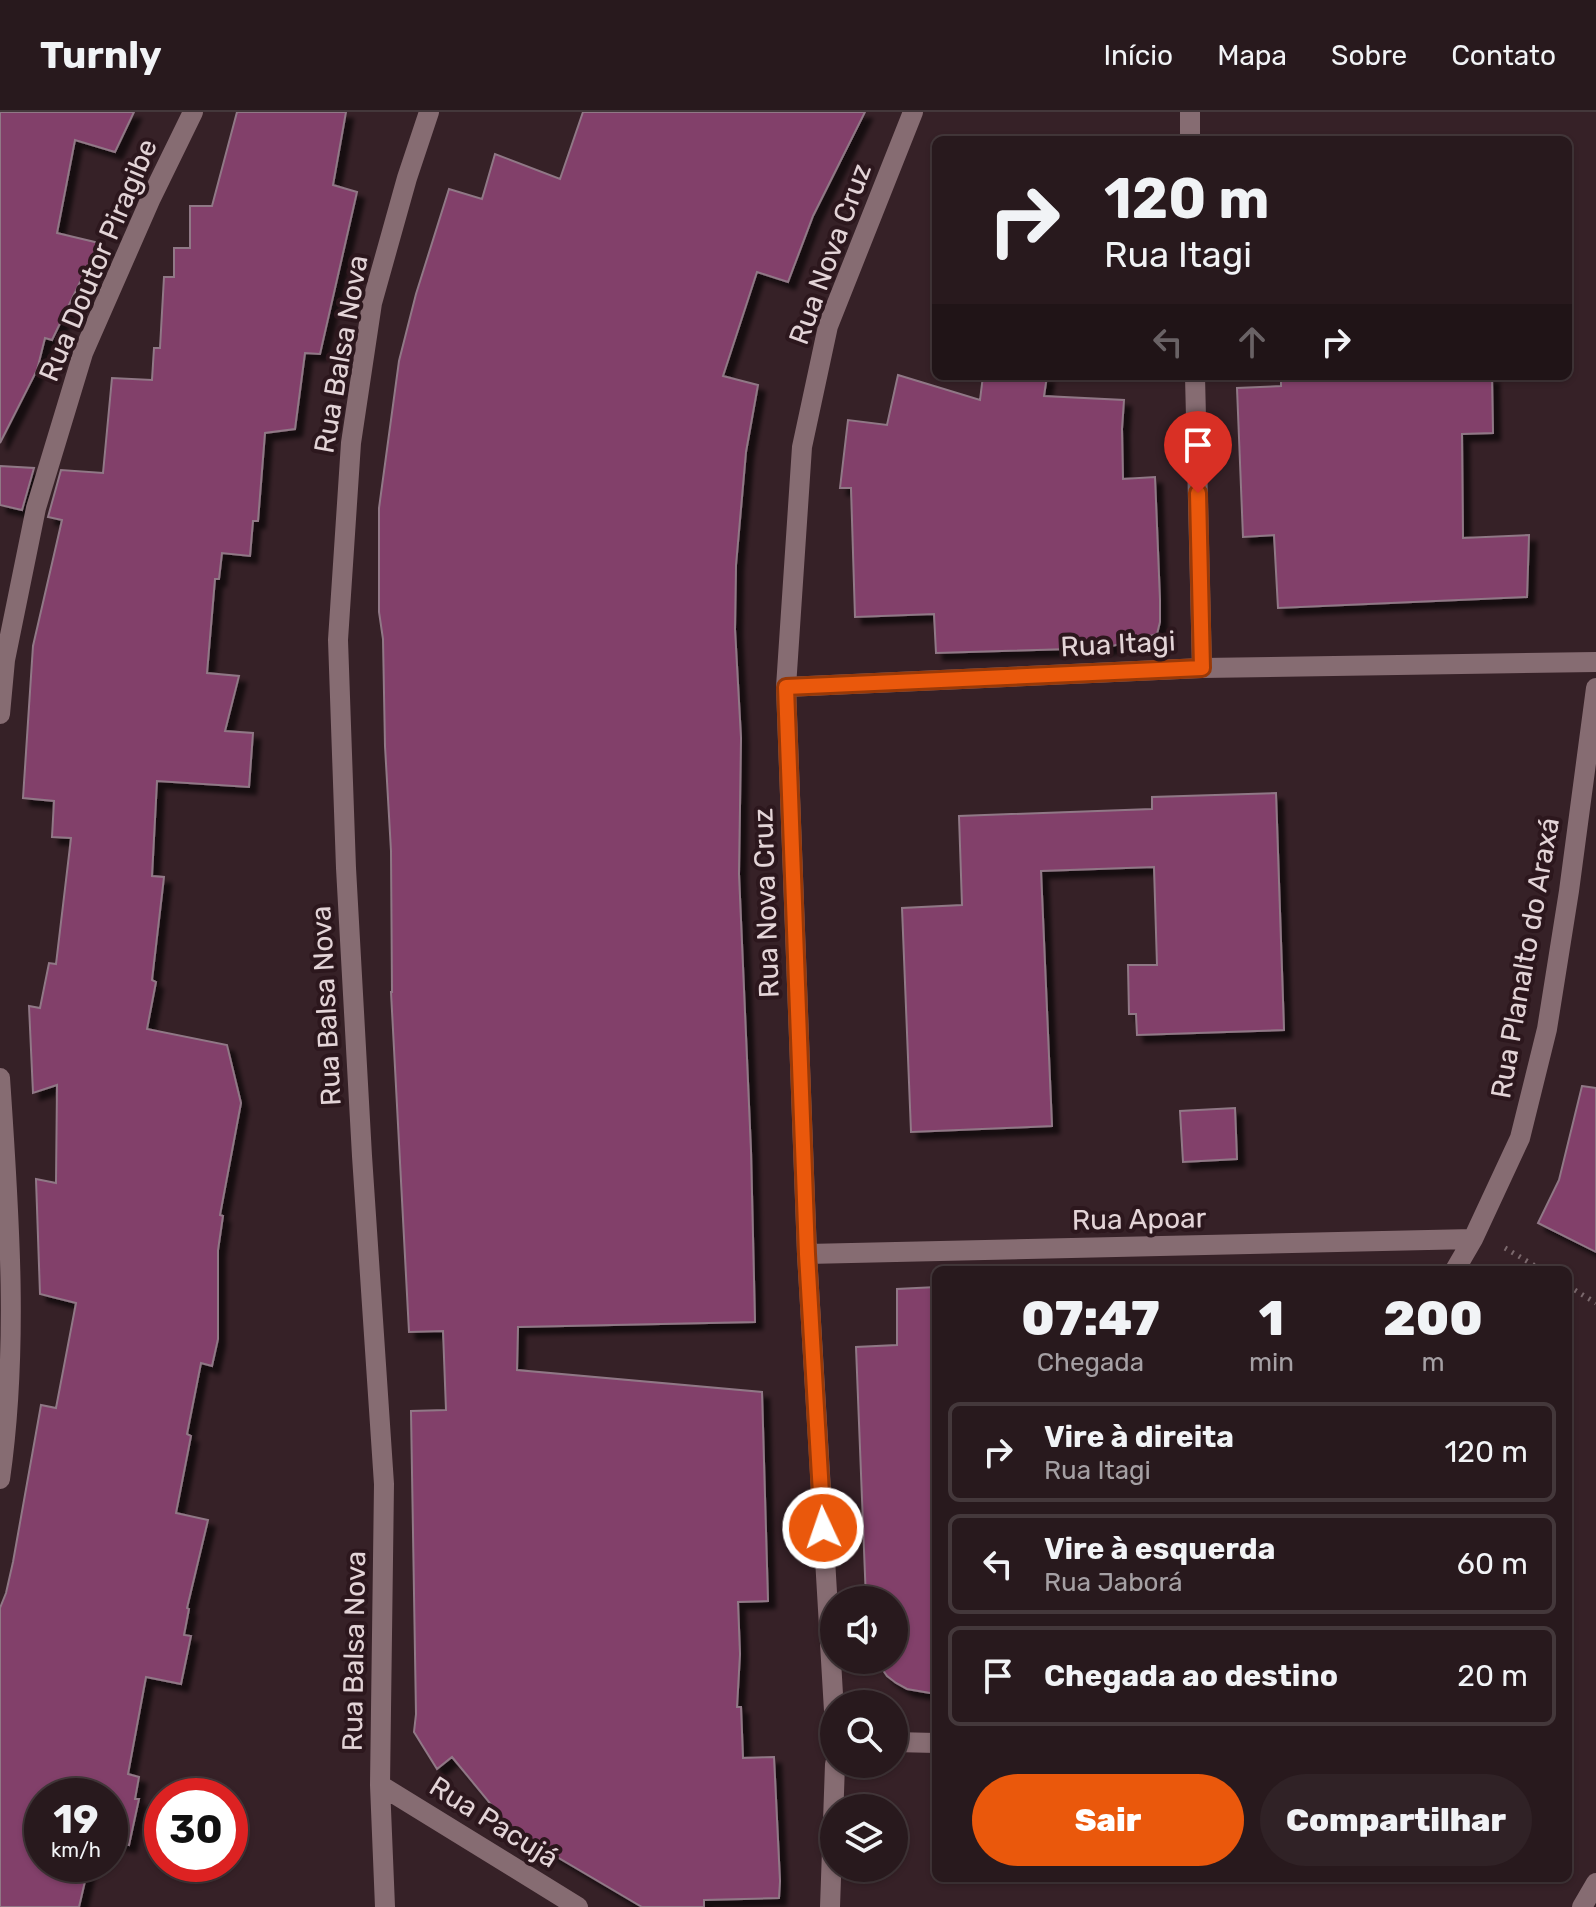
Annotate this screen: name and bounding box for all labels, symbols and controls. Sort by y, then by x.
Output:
text: Turnly [40,32,162,78]
text: Início [1103,39,1173,72]
text: Mapa [1217,39,1287,72]
text: Sobre [1331,39,1407,72]
text: Contato [1451,39,1556,72]
street label: Rua Doutor Piragibe [32,134,164,386]
street label: Rua Nova Cruz [782,159,878,349]
text: 120 m [1104,166,1270,232]
icon: right [972,168,1076,272]
text: Rua Itagi [1104,233,1252,276]
street label: Rua Balsa Nova [307,252,375,456]
icon: left [1146,320,1190,364]
icon: ahead [1230,320,1274,364]
icon: right [1314,320,1358,364]
pin [1164,411,1232,493]
icon: arrive [1176,423,1220,467]
street label: Rua Itagi [1060,625,1176,663]
street label: Rua Nova Cruz [746,807,786,999]
street label: Rua Planalto do Araxá [1484,815,1566,1101]
street label: Rua Balsa Nova [304,905,348,1107]
street label: Rua Apoar [1072,1201,1207,1237]
text: 07:47 [1021,1290,1160,1347]
text: 1 [1259,1290,1284,1347]
text: 200 [1383,1290,1483,1347]
text: Chegada [1037,1347,1144,1378]
text: min [1249,1347,1294,1378]
text: m [1421,1347,1445,1378]
text: Vire à direita [1044,1419,1234,1455]
icon: right [976,1430,1020,1474]
text: 120 m [1444,1434,1528,1470]
text: Rua Itagi [1044,1455,1151,1486]
position arrow [781,1486,865,1570]
text: Vire à esquerda [1044,1531,1275,1567]
icon: left [976,1542,1020,1586]
text: 60 m [1457,1546,1528,1582]
street label: Rua Balsa Nova [336,1550,372,1752]
text: Rua Jaborá [1044,1567,1183,1598]
map controls [820,1586,908,1882]
button: sound [820,1586,908,1674]
icon: arrive [976,1654,1020,1698]
text: Chegada ao destino [1044,1658,1338,1694]
text: 20 m [1457,1658,1528,1694]
button: search [820,1690,908,1778]
street label: Rua Pacujá [423,1769,565,1875]
button: Sair [972,1774,1244,1866]
button: Compartilhar [1260,1774,1532,1866]
speed limit sign: 30 [144,1778,248,1882]
button: layers [820,1794,908,1882]
text: 19 [53,1796,99,1843]
text: km/h [51,1838,101,1862]

